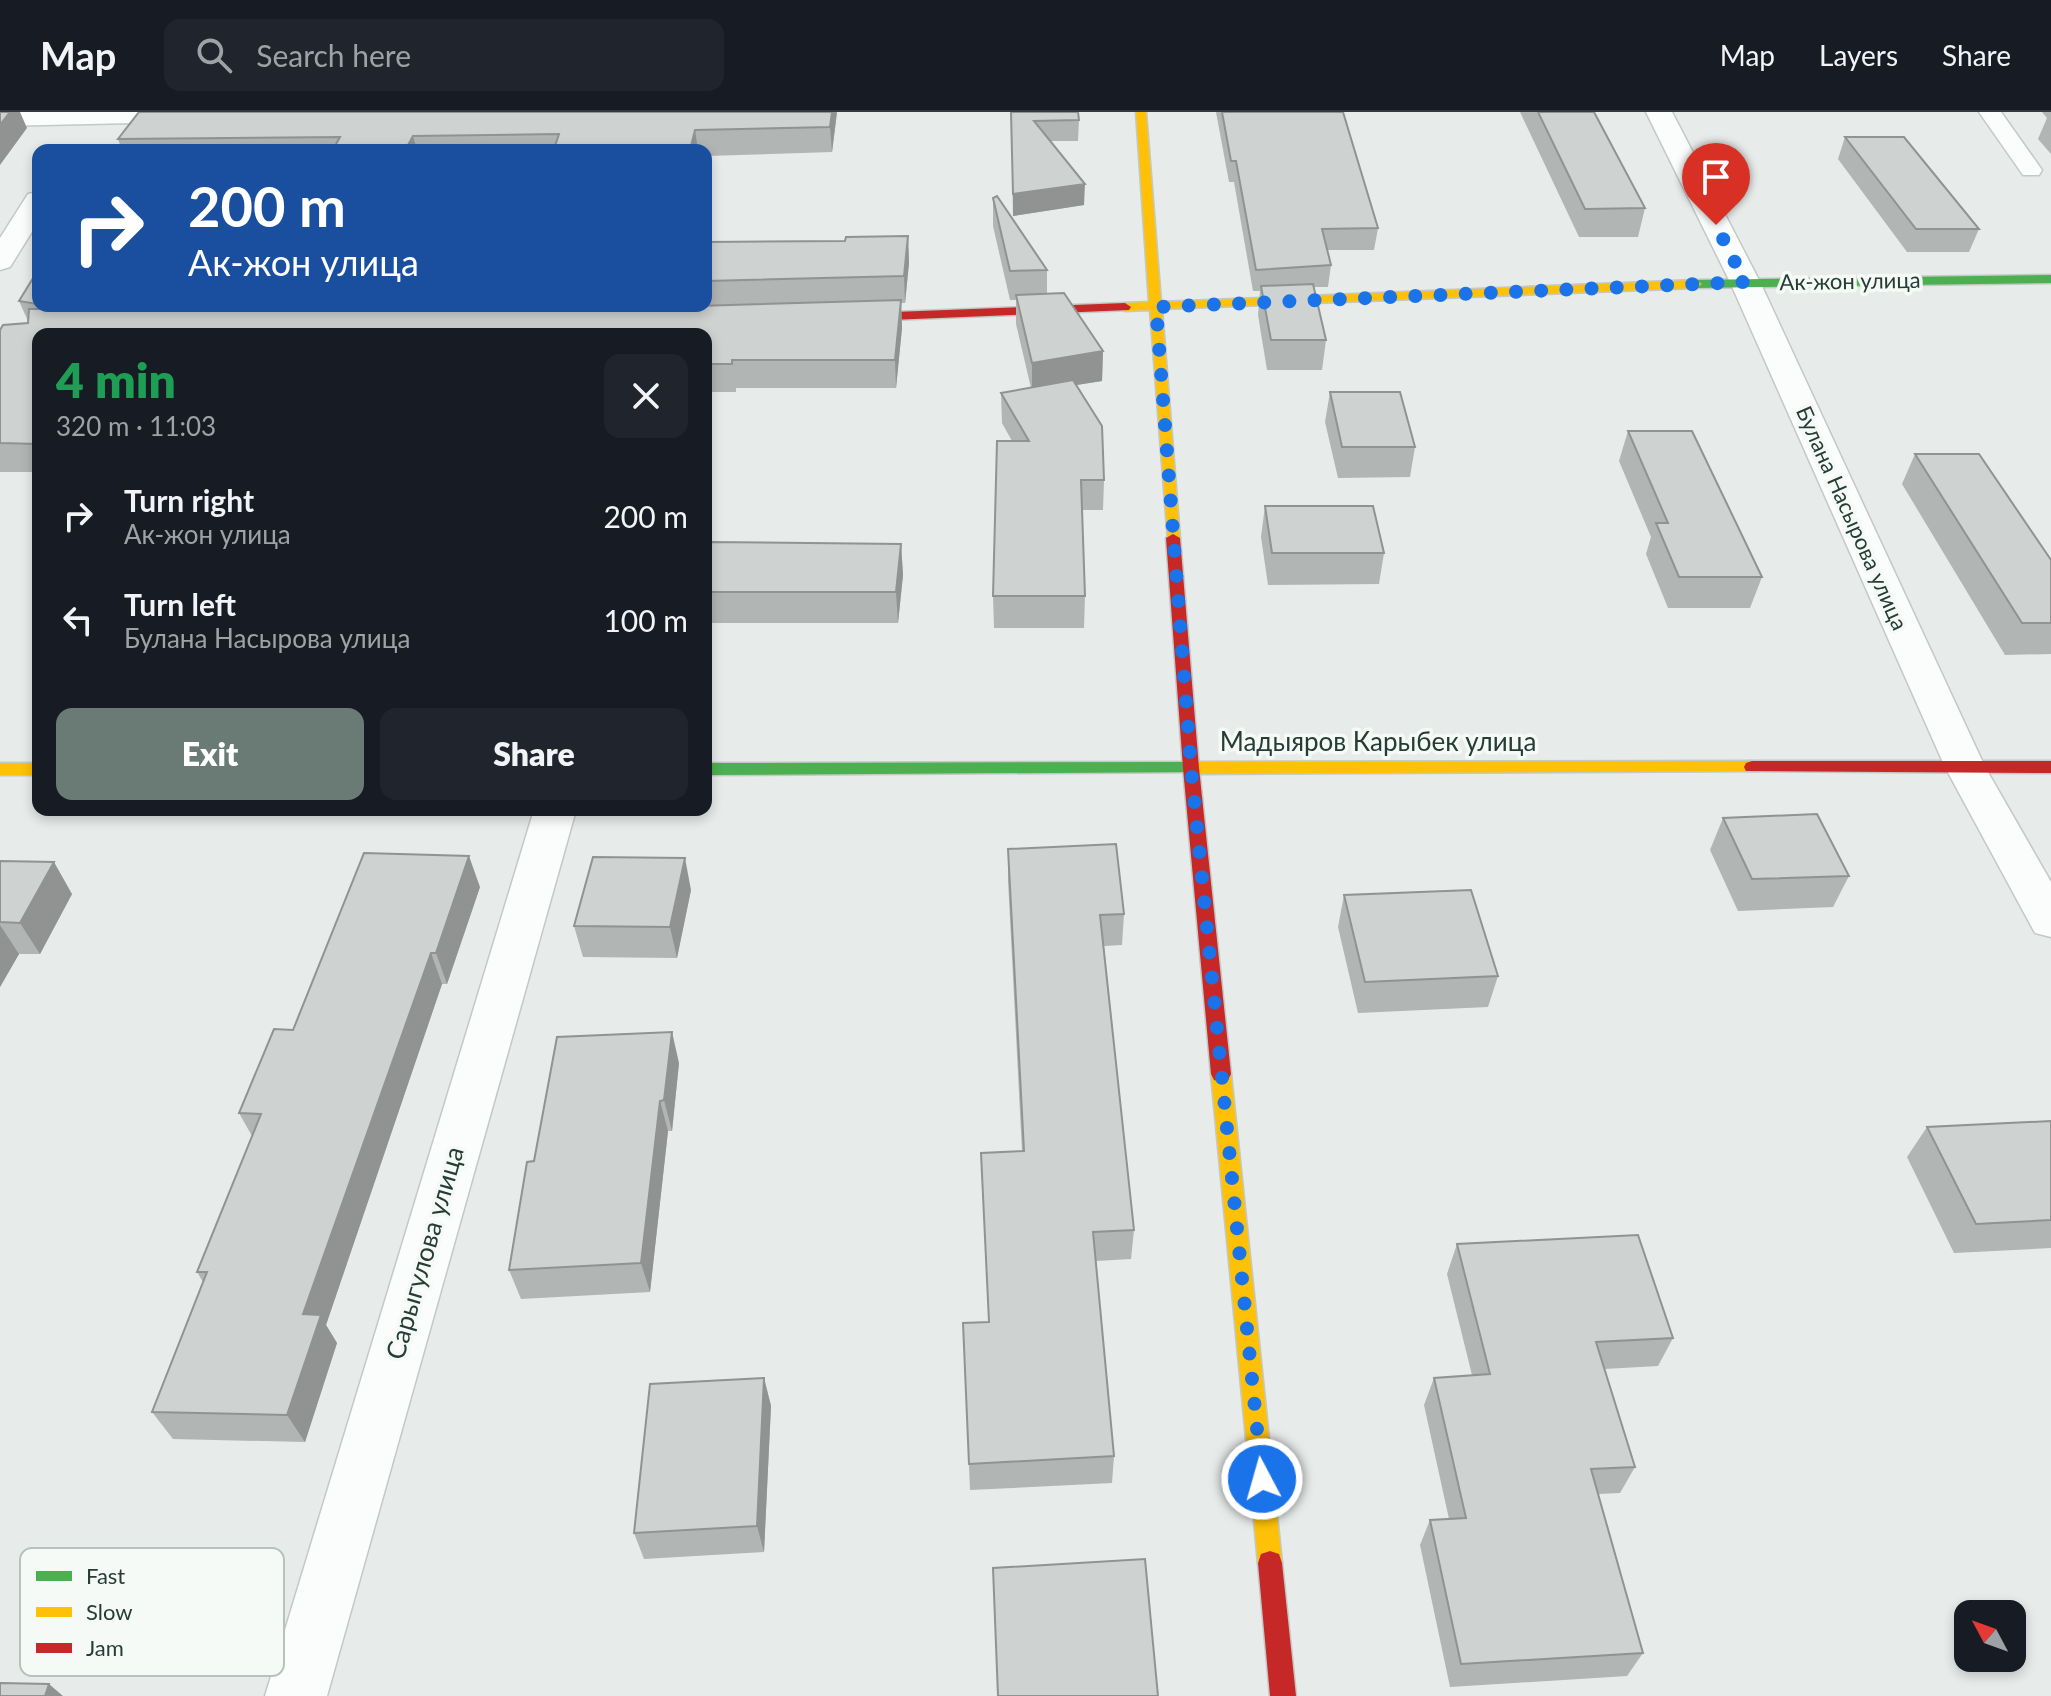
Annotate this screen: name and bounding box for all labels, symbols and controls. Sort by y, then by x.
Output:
search box [164,19,724,91]
text: Map [40,32,116,78]
icon: search [192,33,236,77]
text: Search here [256,37,411,73]
text: Map [1720,38,1775,72]
text: Layers [1819,38,1898,72]
text: Share [1942,38,2011,72]
pin [1682,143,1750,225]
icon: arrive [1694,155,1738,199]
text: 200 m [188,172,346,239]
icon: right [56,176,160,280]
text: Ак-жон улица [188,240,419,284]
street label: Ак-жон улица [1779,266,1921,295]
text: 4 min [56,351,176,408]
button: close [604,354,688,438]
street label: Булана Насырова улица [1791,402,1914,634]
text: 320 m · 11:03 [56,410,216,442]
text: Turn right [124,482,254,518]
icon: right [56,494,100,538]
text: 200 m [603,498,688,534]
text: Ак-жон улица [124,518,291,550]
text: Turn left [124,586,236,622]
icon: left [56,598,100,642]
text: 100 m [603,602,688,638]
text: Булана Насырова улица [124,622,410,654]
button: Exit [56,708,364,800]
button: Share [380,708,688,800]
street label: Мадыяров Карыбек улица [1220,725,1536,757]
street label: Сарыгулова улица [378,1143,470,1363]
position arrow [1220,1437,1304,1521]
legend [20,1548,284,1676]
text: Fast [86,1562,125,1589]
text: Slow [86,1598,133,1625]
north arrow [1954,1600,2026,1672]
map controls [1954,1600,2026,1672]
text: Jam [86,1634,124,1661]

